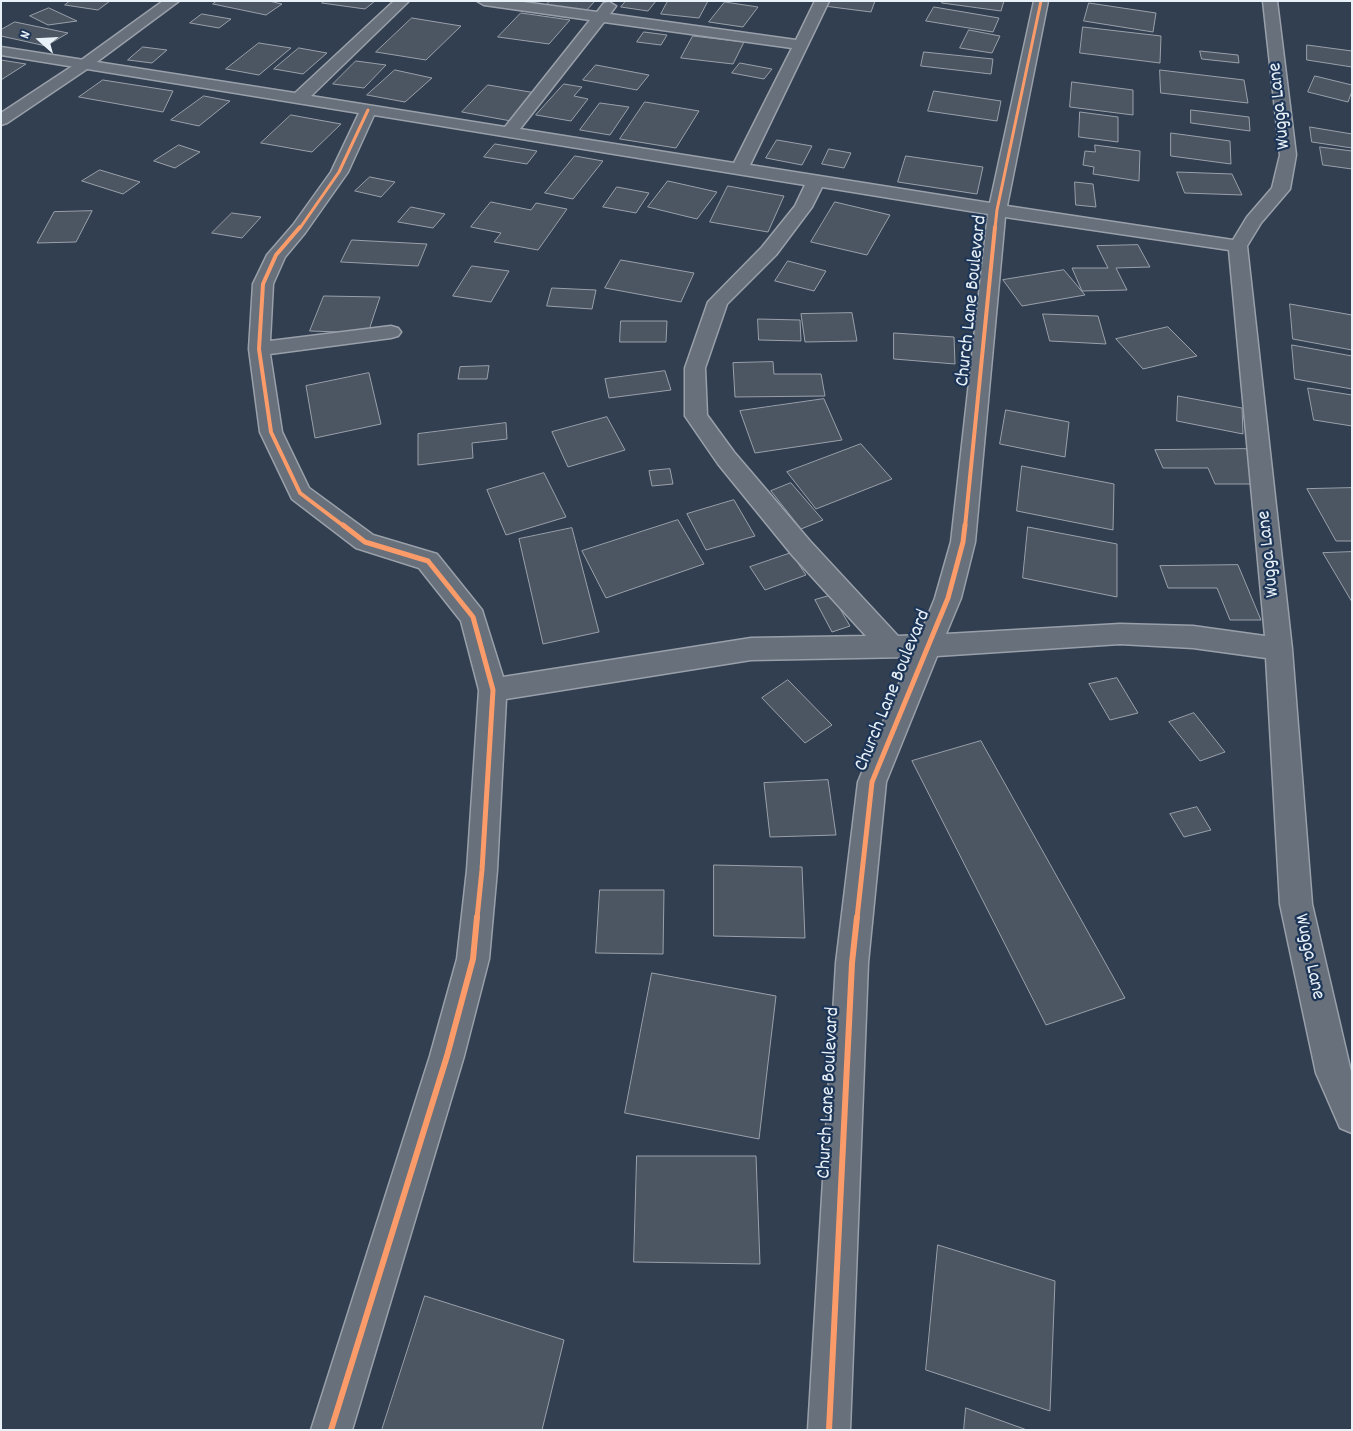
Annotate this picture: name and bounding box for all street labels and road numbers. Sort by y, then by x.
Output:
street label: Wugga Lane [1265,61,1297,151]
street label: Church Lane Boulevard [952,214,994,388]
street label: Wugga Lane [1254,509,1286,599]
street label: Church Lane Boulevard [851,607,937,775]
street label: Wugga Lane [1287,912,1329,1002]
street label: Church Lane Boulevard [814,1006,846,1180]

